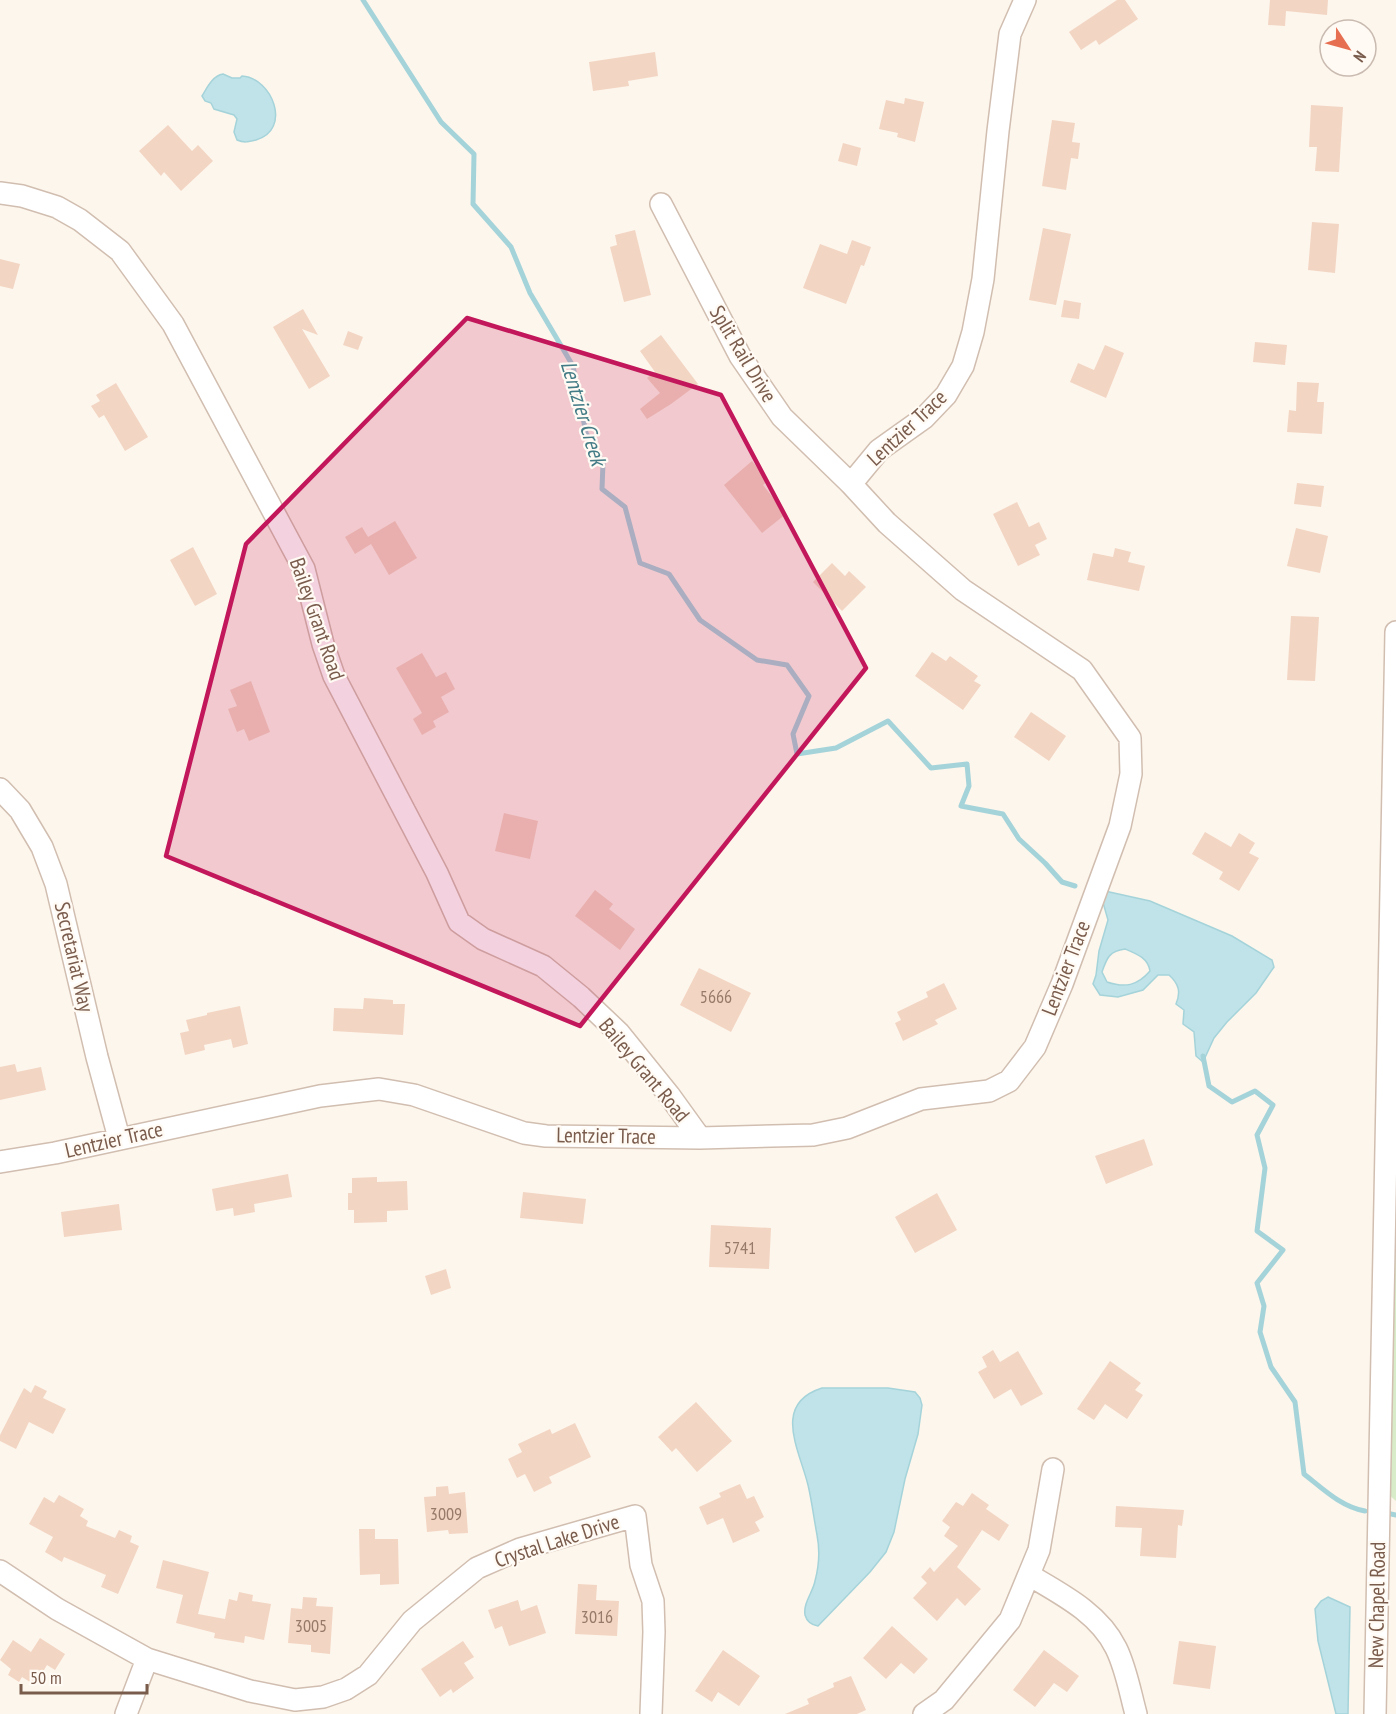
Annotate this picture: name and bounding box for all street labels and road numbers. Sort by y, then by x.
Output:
street label: Split Rail Drive [704,300,783,407]
street label: Lentzier Trace [861,384,952,471]
street label: Bailey Grant Road [284,554,351,684]
street label: Secretariat Way [49,899,100,1015]
street label: Lentzier Trace [1035,917,1096,1019]
street label: Bailey Grant Road [593,1012,696,1127]
street label: Lentzier Trace [62,1115,165,1164]
street label: Lentzier Trace [556,1121,656,1150]
street label: Crystal Lake Drive [491,1508,623,1573]
street label: New Chapel Road [1362,1542,1391,1668]

